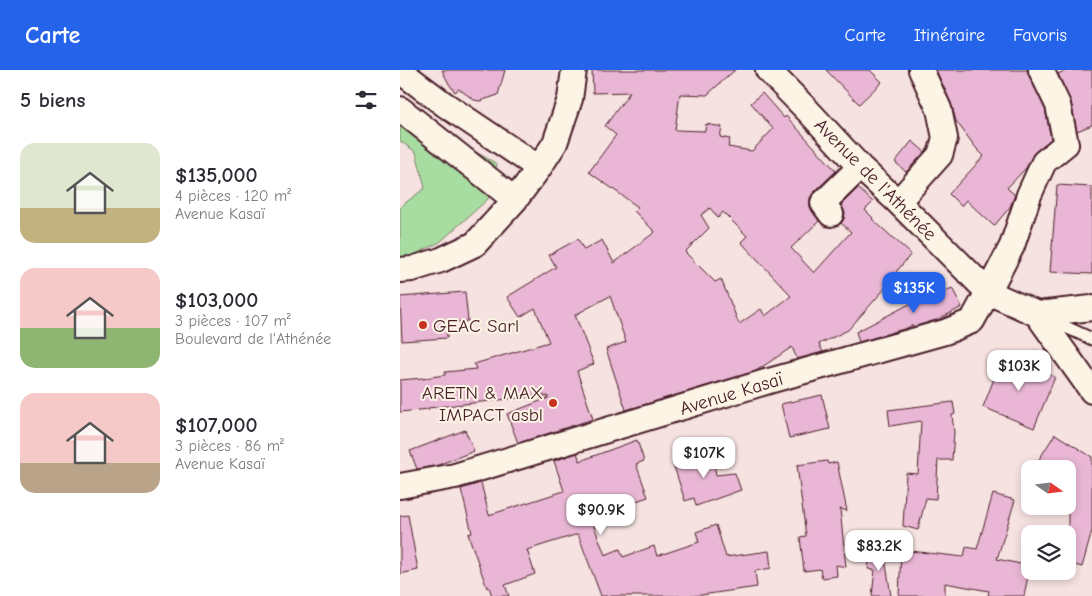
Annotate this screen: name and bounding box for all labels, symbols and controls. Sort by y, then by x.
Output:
text: Carte [25,21,80,49]
text: Carte [845,25,886,46]
text: Itinéraire [914,25,985,46]
text: Favoris [1013,25,1067,46]
icon: filters [352,86,380,114]
text: 5 biens [20,88,85,112]
street label: Avenue de l'Athénée [810,114,941,245]
icon: home [60,163,120,223]
text: $135,000 [175,163,257,187]
text: 4 pièces · 120 m² [175,187,291,205]
text: Avenue Kasaï [175,205,265,223]
pin: $135K [879,272,949,314]
text: $135K [893,279,935,297]
icon: home [60,288,120,348]
text: $103,000 [175,288,258,312]
text: 3 pièces · 107 m² [175,312,291,330]
place label: GEAC Sarl [433,315,519,337]
marker: GEAC Sarl [417,319,429,331]
text: Boulevard de l'Athénée [175,330,331,348]
pin: $103K [984,350,1054,392]
text: $103K [998,357,1040,375]
street label: Avenue Kasaï [677,368,786,420]
place label: ARETN & MAX IMPACT asbl [422,382,543,426]
marker: ARETN & MAX IMPACT asbl [547,397,559,409]
icon: home [60,413,120,473]
text: $107,000 [175,413,257,437]
pin: $107K [669,436,739,479]
text: 3 pièces · 86 m² [175,437,284,455]
text: $107K [683,444,725,462]
text: Avenue Kasaï [175,455,265,473]
north arrow [1021,460,1076,515]
map controls [1021,460,1076,580]
pin: $90.9K [560,494,642,536]
text: $90.9K [577,501,625,519]
button: layers [1021,525,1076,580]
pin: $83.2K [838,530,920,572]
text: $83.2K [856,537,902,555]

